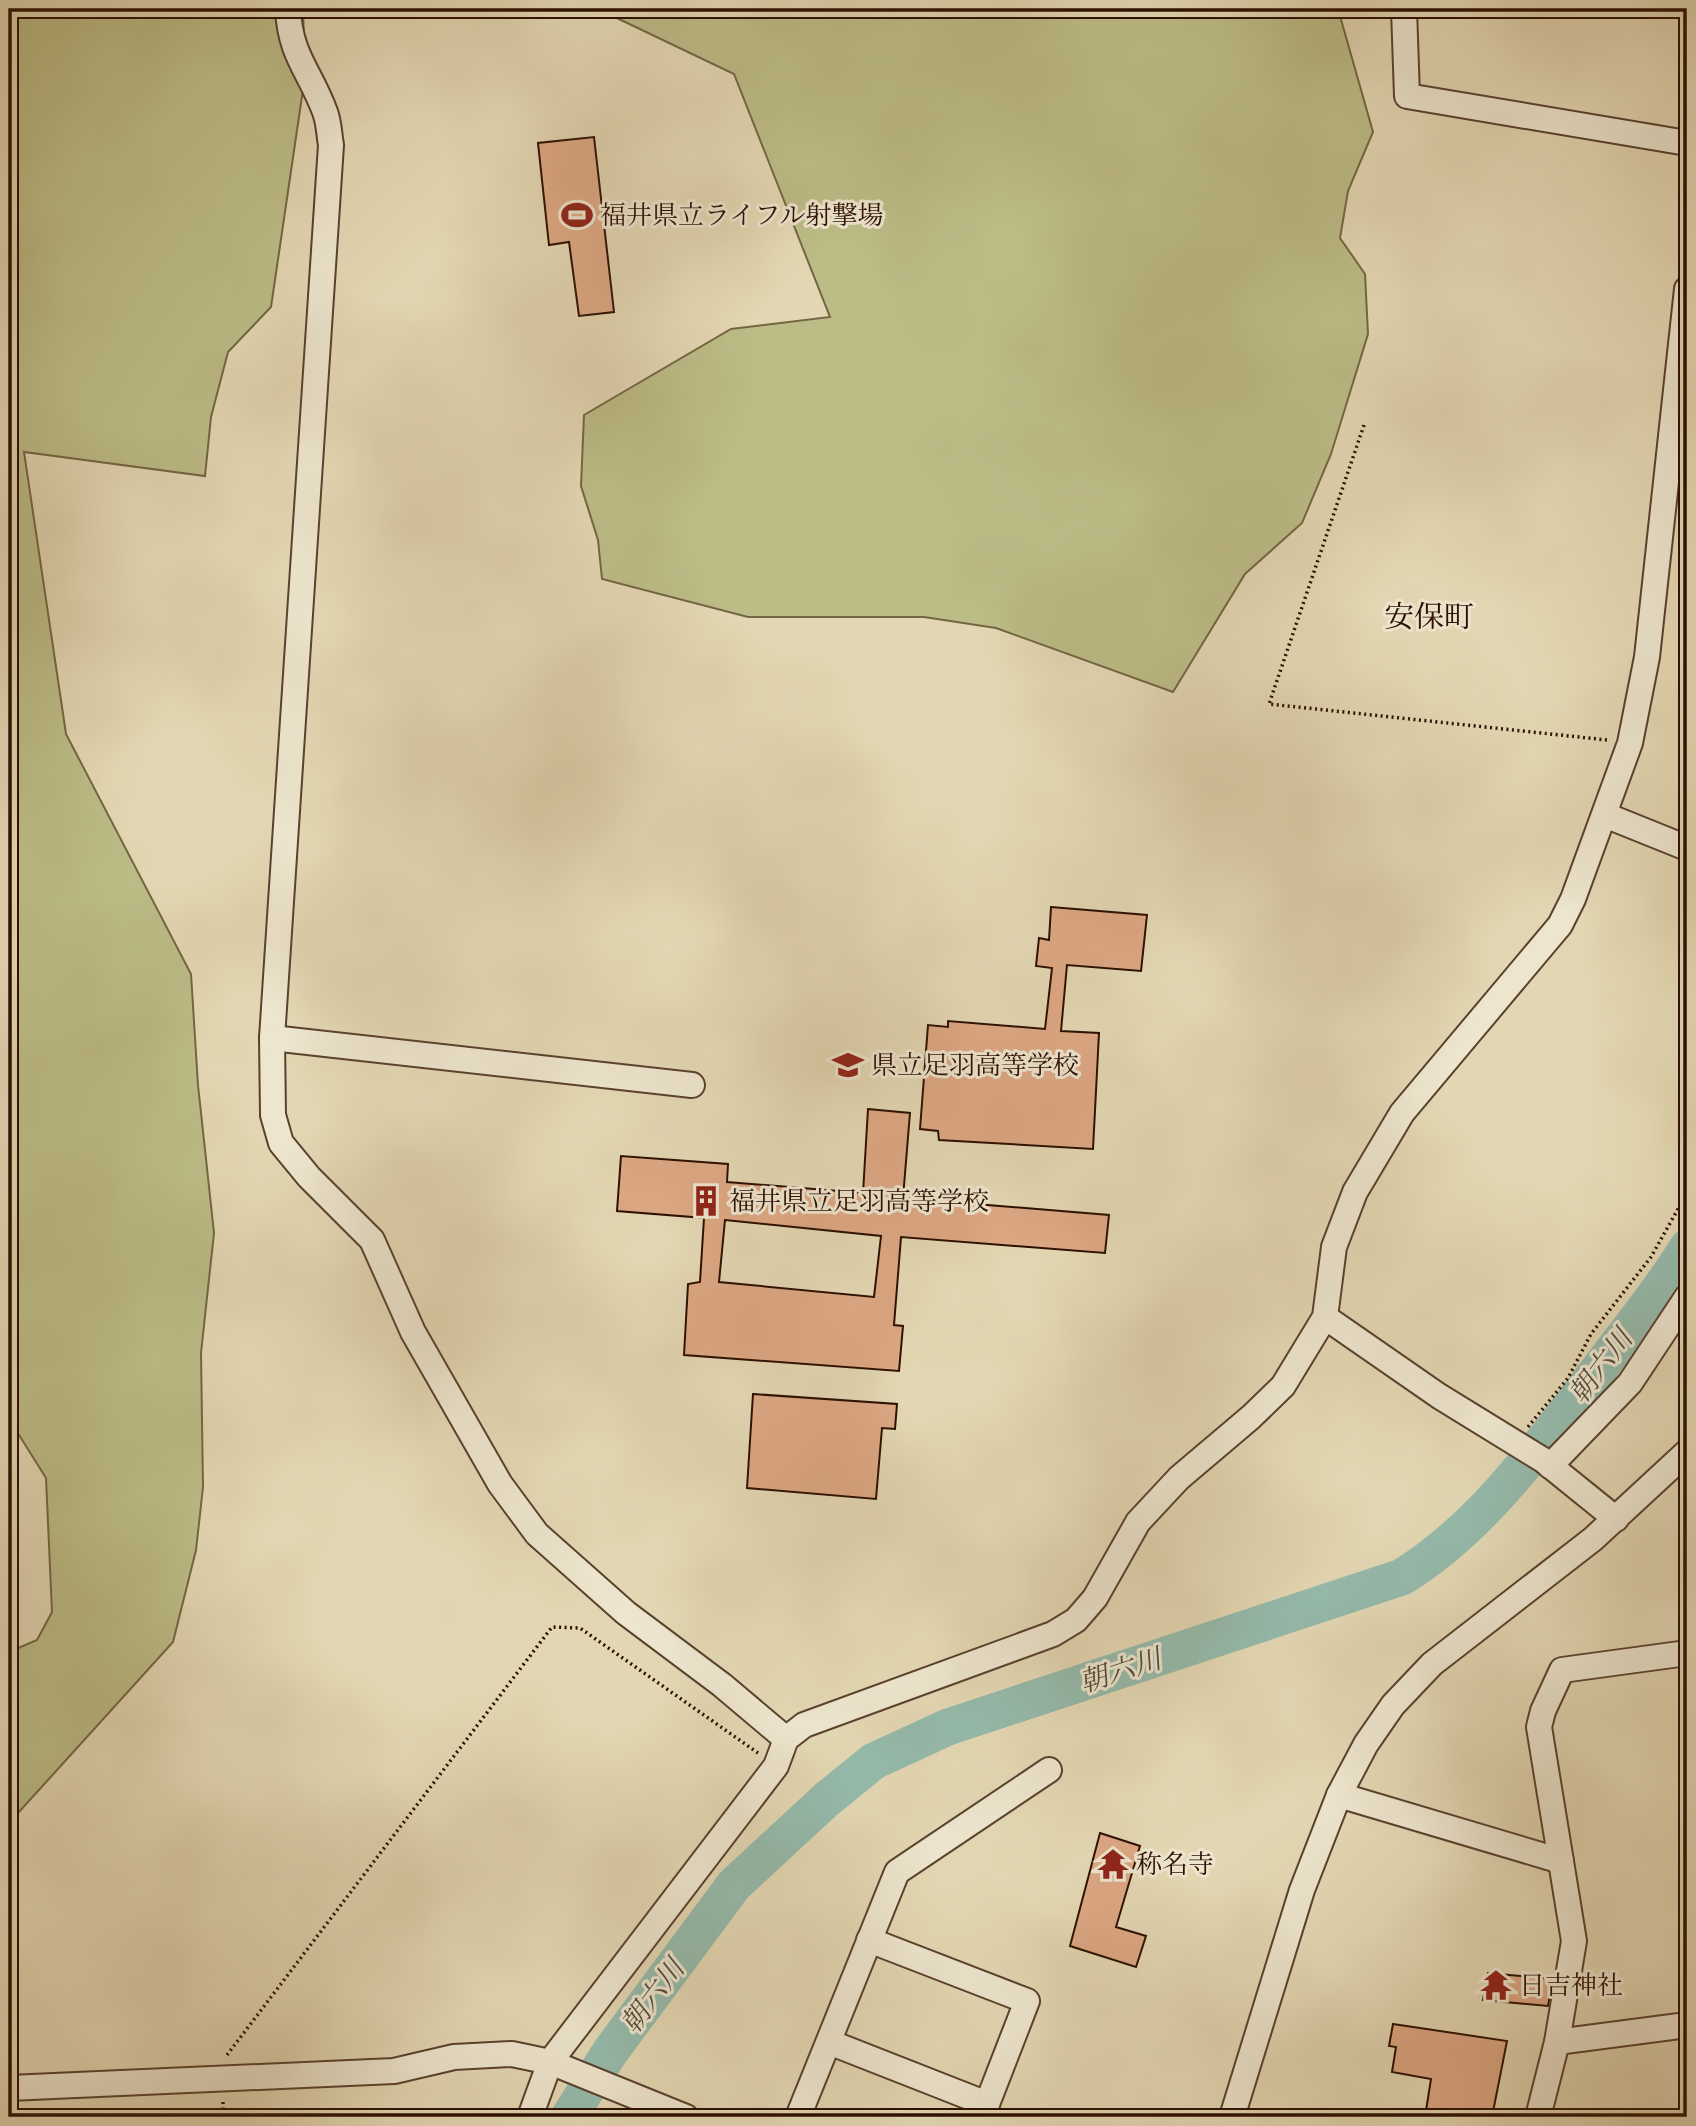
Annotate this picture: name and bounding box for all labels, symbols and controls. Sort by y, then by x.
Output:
sports icon: 福井県立ライフル射撃場 [560,198,594,232]
place label: 福井県立ライフル射撃場 [600,200,883,232]
district label: 安保町 [1384,599,1474,636]
school or university icon: 県立足羽高等学校 [831,1048,865,1082]
place label: 県立足羽高等学校 [871,1050,1079,1082]
building icon: 福井県立足羽高等学校 [689,1184,723,1218]
place label: 福井県立足羽高等学校 [729,1186,989,1218]
water label: 朝六川 [1562,1320,1642,1411]
water label: 朝六川 [1075,1641,1169,1701]
temple icon: 称名寺 [1096,1847,1130,1881]
place label: 称名寺 [1136,1849,1214,1881]
water label: 朝六川 [614,1950,694,2041]
temple icon: 日吉神社 [1479,1968,1513,2002]
place label: 日吉神社 [1519,1970,1623,2002]

